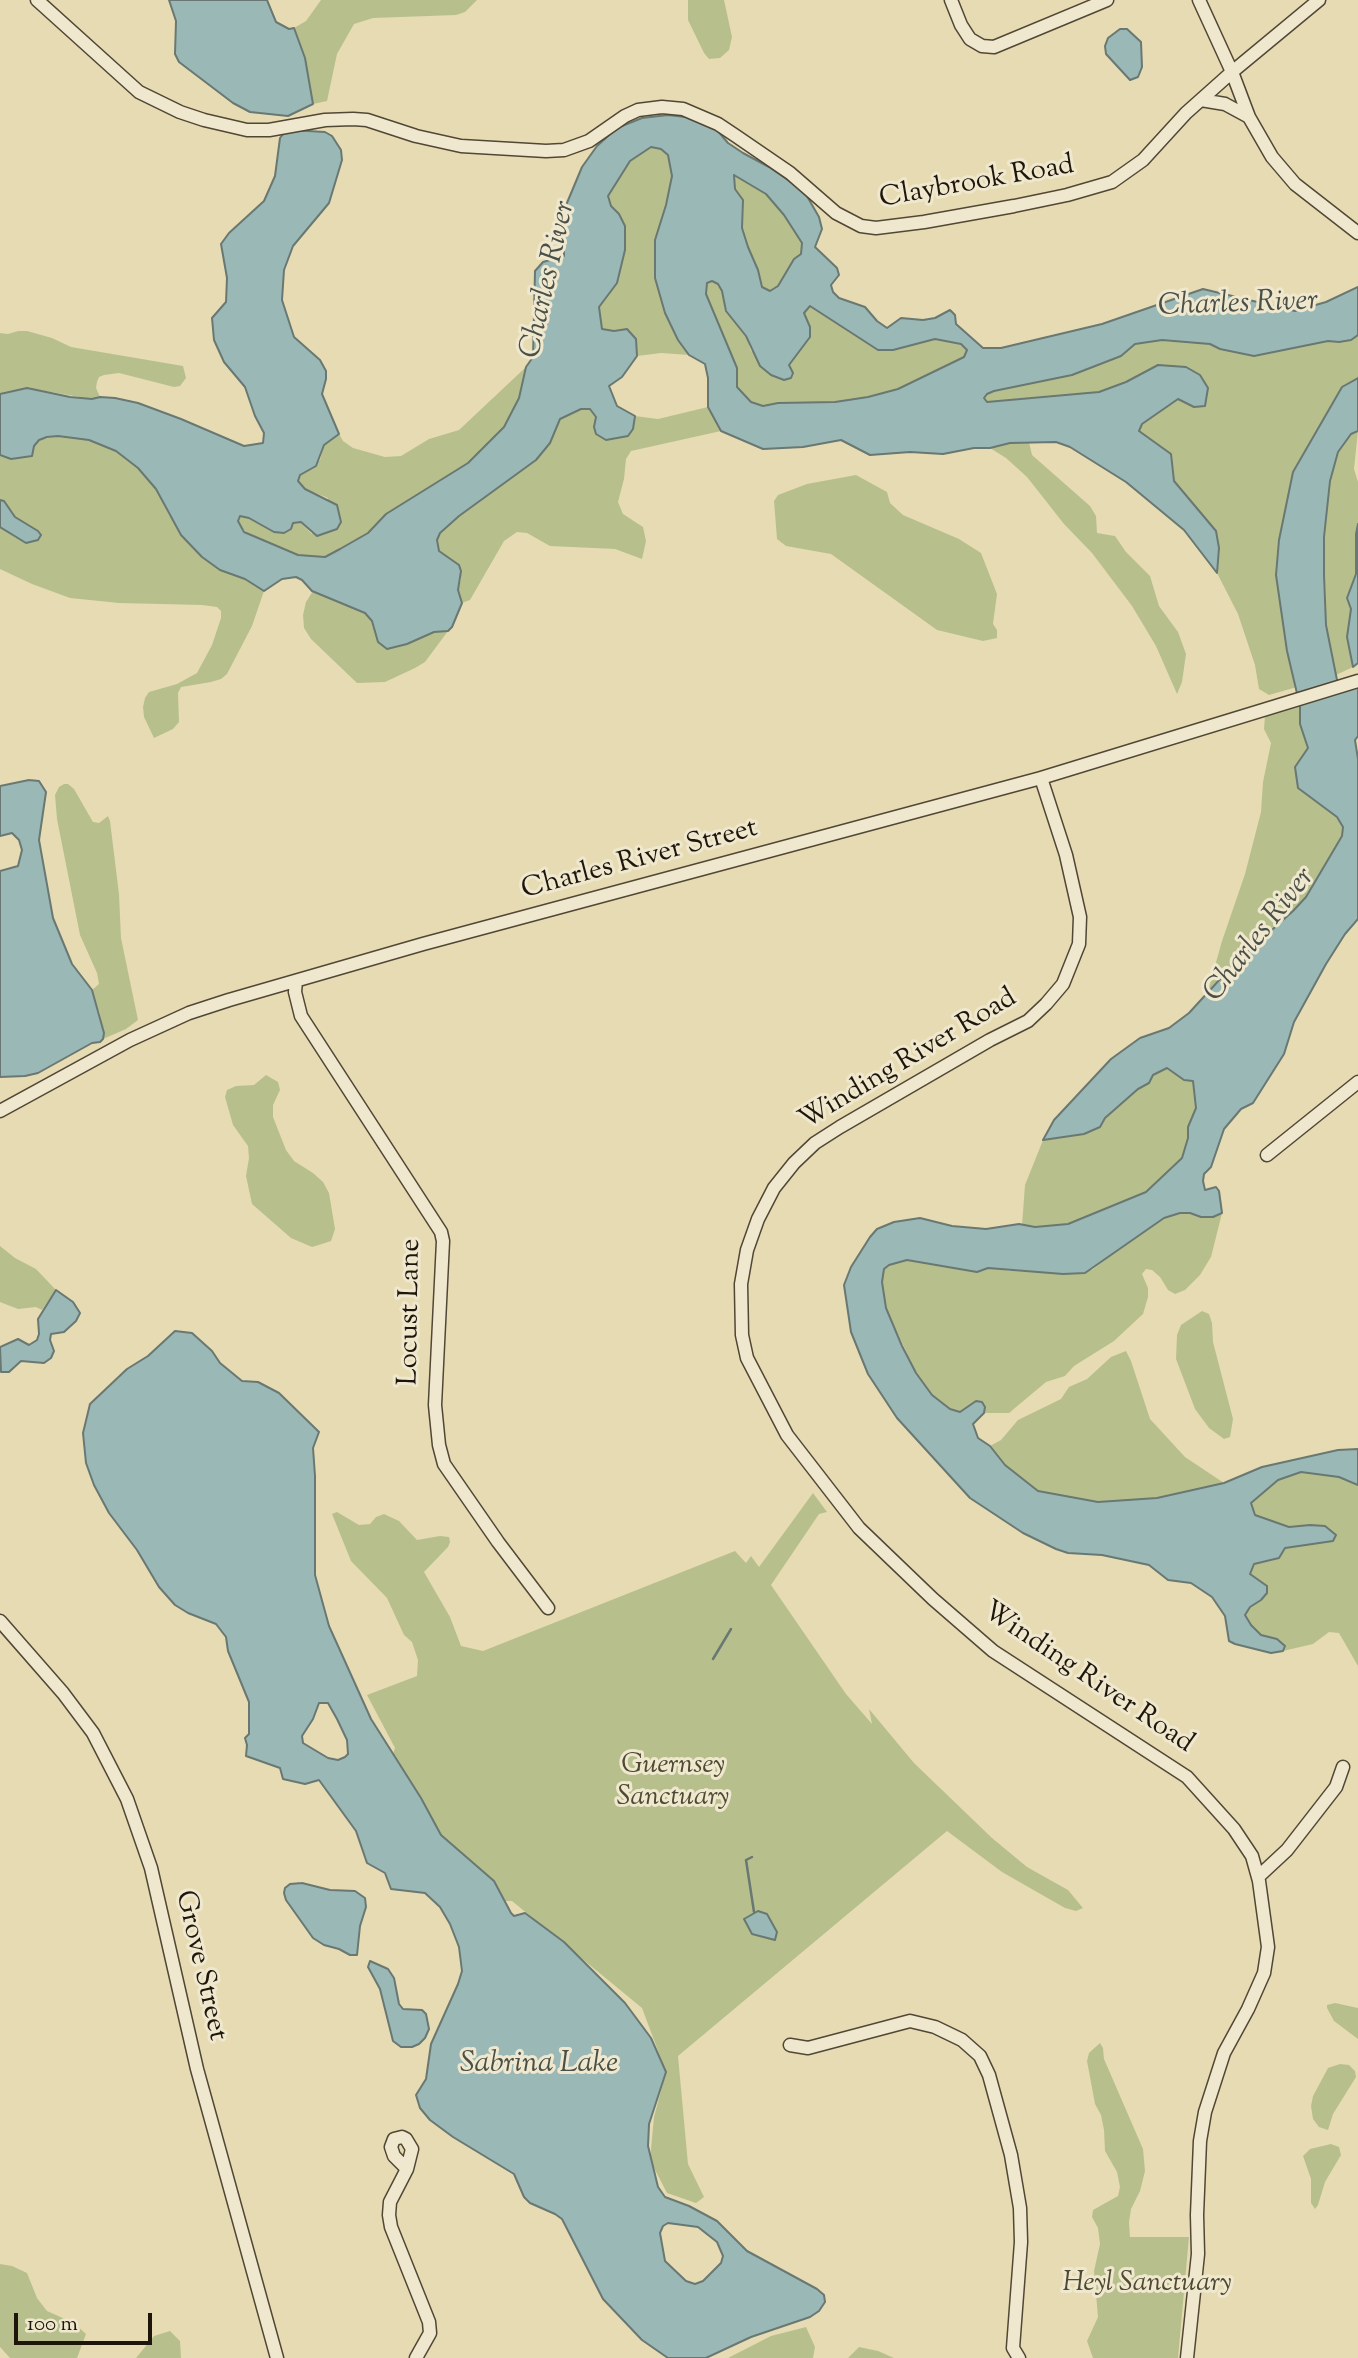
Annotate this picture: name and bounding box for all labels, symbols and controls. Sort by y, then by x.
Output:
street label: Claybrook Road [877,150,1077,218]
water label: Charles River [514,198,586,362]
water label: Charles River [1157,285,1319,327]
street label: Charles River Street [518,813,762,909]
water label: Charles River [1198,862,1324,1010]
street label: Winding River Road [794,983,1024,1139]
street label: Locust Lane [394,1238,430,1386]
street label: Winding River Road [975,1596,1199,1762]
park label: Guernsey Sanctuary [617,1750,729,1816]
street label: Grove Street [165,1888,233,2044]
water label: Sabrina Lake [460,2048,618,2084]
park label: Heyl Sanctuary [1062,2268,1232,2302]
scale bar [18,2298,156,2342]
text: 100 m [27,2310,78,2340]

